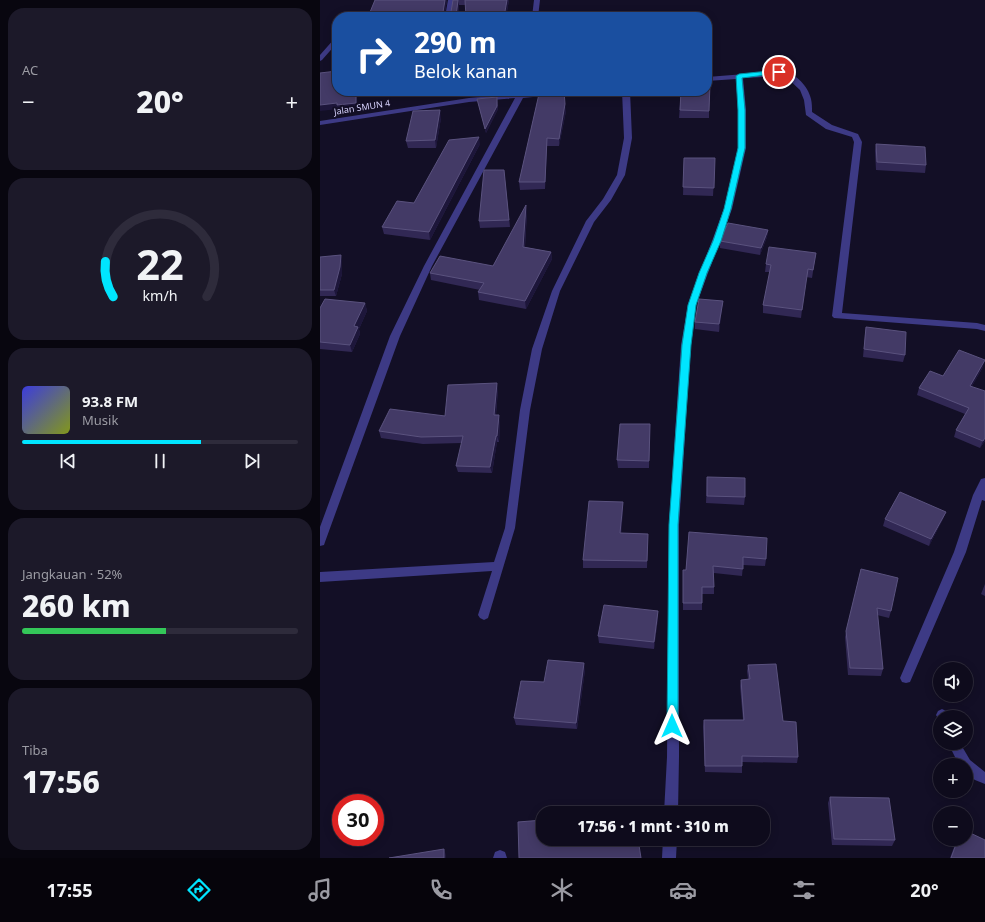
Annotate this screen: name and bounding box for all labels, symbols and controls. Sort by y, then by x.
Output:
text: 290 m [414,23,497,61]
icon: right [348,28,400,80]
pin [762,55,796,89]
text: Belok kanan [414,59,518,83]
text: AC [22,61,38,79]
icon: arrive [768,61,790,83]
text: 20° [136,81,184,122]
text: − [22,86,35,116]
text: + [285,86,298,116]
street label: Jalan SMUN 4 [332,96,391,118]
text: 22 [136,236,184,292]
text: km/h [142,286,178,305]
text: 93.8 FM [82,391,138,411]
text: Musik [82,411,118,429]
icon: previous [57,450,79,472]
icon: pause [149,450,171,472]
icon: next [241,450,263,472]
text: Jangkauan · 52% [22,565,122,583]
text: 260 km [22,585,131,626]
map controls [933,662,973,846]
button: sound [933,662,973,702]
position arrow [651,705,693,747]
button: layers [933,710,973,750]
text: Tiba [22,741,48,759]
button: + [933,758,973,798]
text: 17:56 [22,761,100,802]
speed limit sign: 30 [332,794,384,846]
button: − [933,806,973,846]
text: 17:56 · 1 mnt · 310 m [577,816,729,836]
icon: directions [185,876,213,904]
icon: music [306,876,334,904]
icon: phone [427,876,455,904]
icon: climate [548,876,576,904]
icon: car [669,876,697,904]
icon: filters [790,876,818,904]
text: 17:55 [46,878,93,902]
text: 20° [910,878,939,902]

